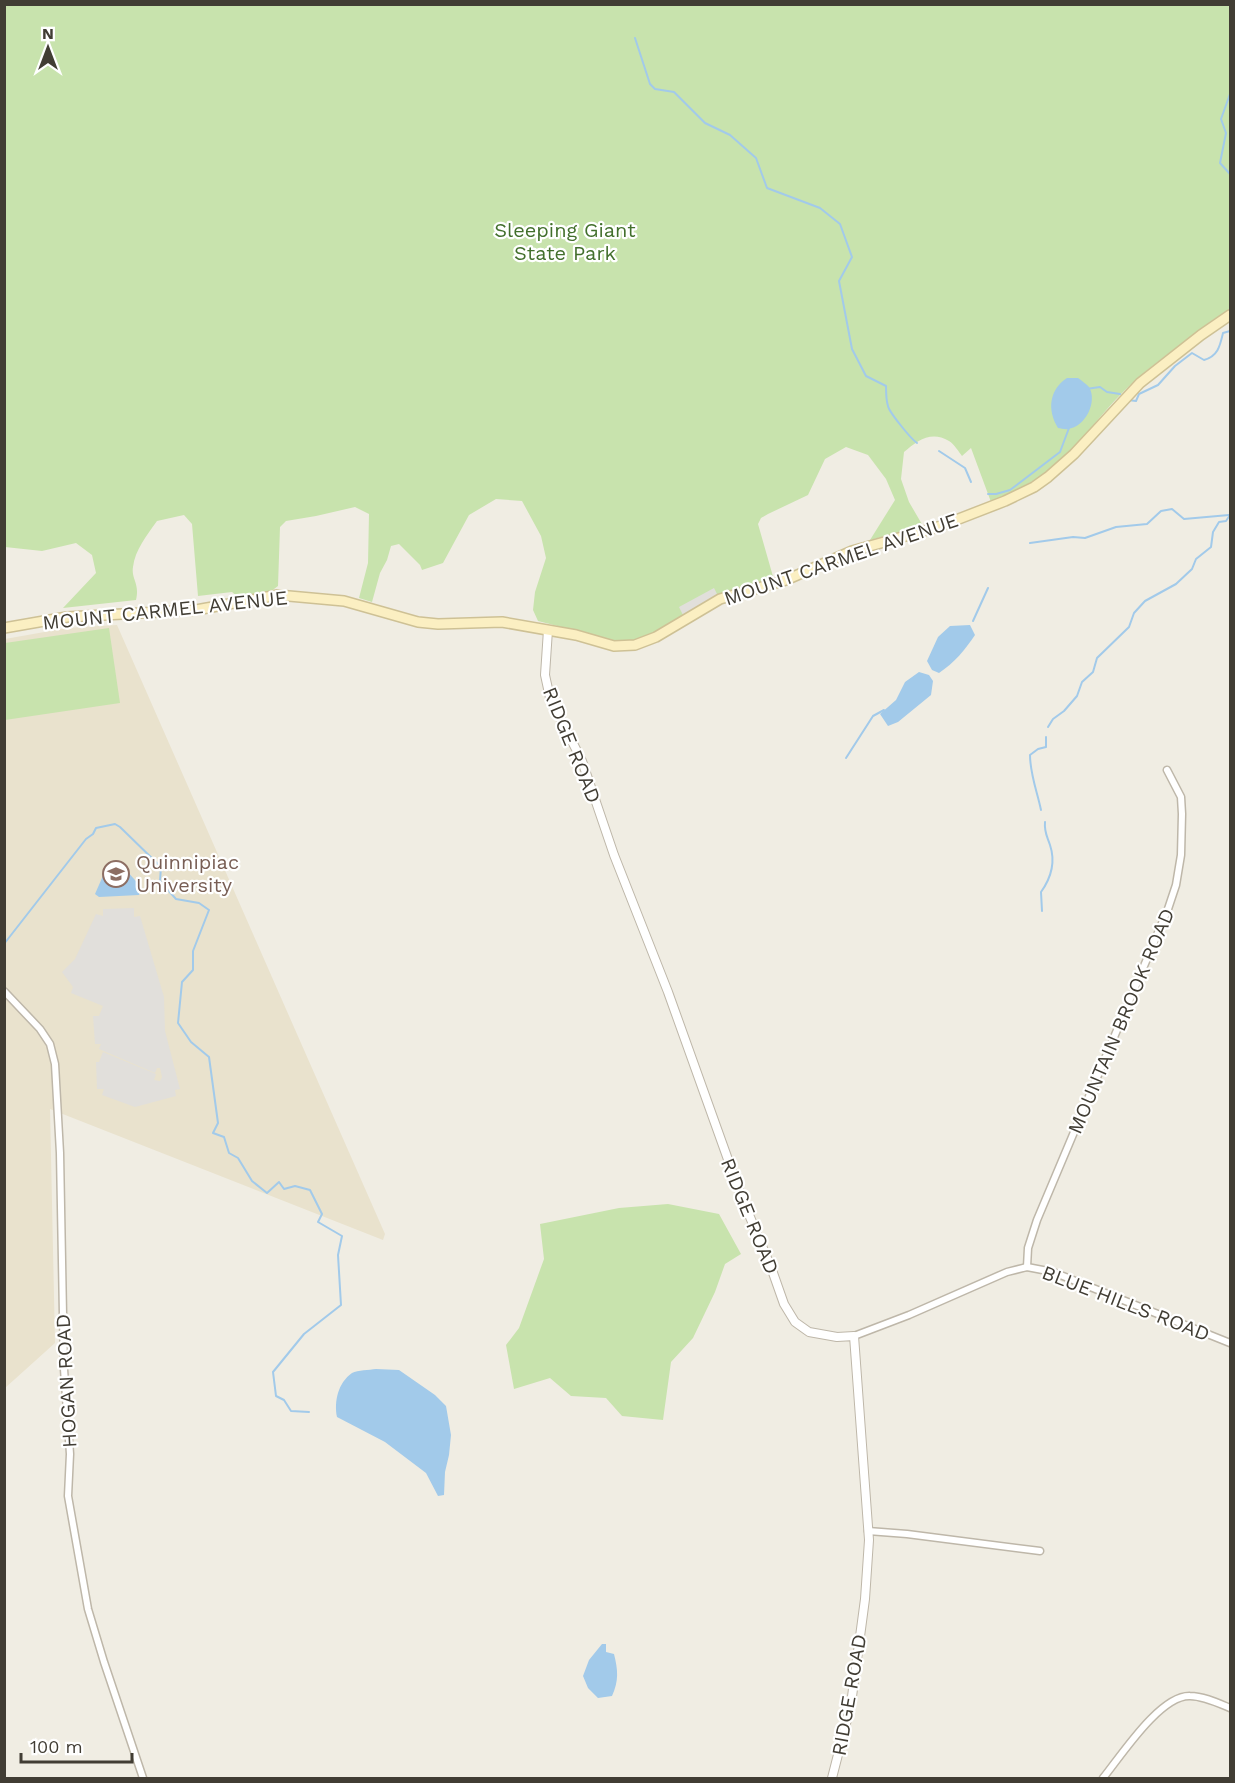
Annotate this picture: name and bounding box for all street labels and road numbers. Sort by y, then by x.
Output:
street label: MOUNT CARMEL AVENUE [721,508,961,610]
street label: MOUNT CARMEL AVENUE [41,585,289,635]
street label: RIDGE ROAD [538,683,606,807]
street label: MOUNTAIN BROOK ROAD [1062,904,1180,1138]
street label: RIDGE ROAD [716,1154,784,1278]
street label: BLUE HILLS ROAD [1039,1260,1213,1346]
street label: HOGAN ROAD [51,1313,81,1449]
street label: RIDGE ROAD [827,1632,871,1758]

